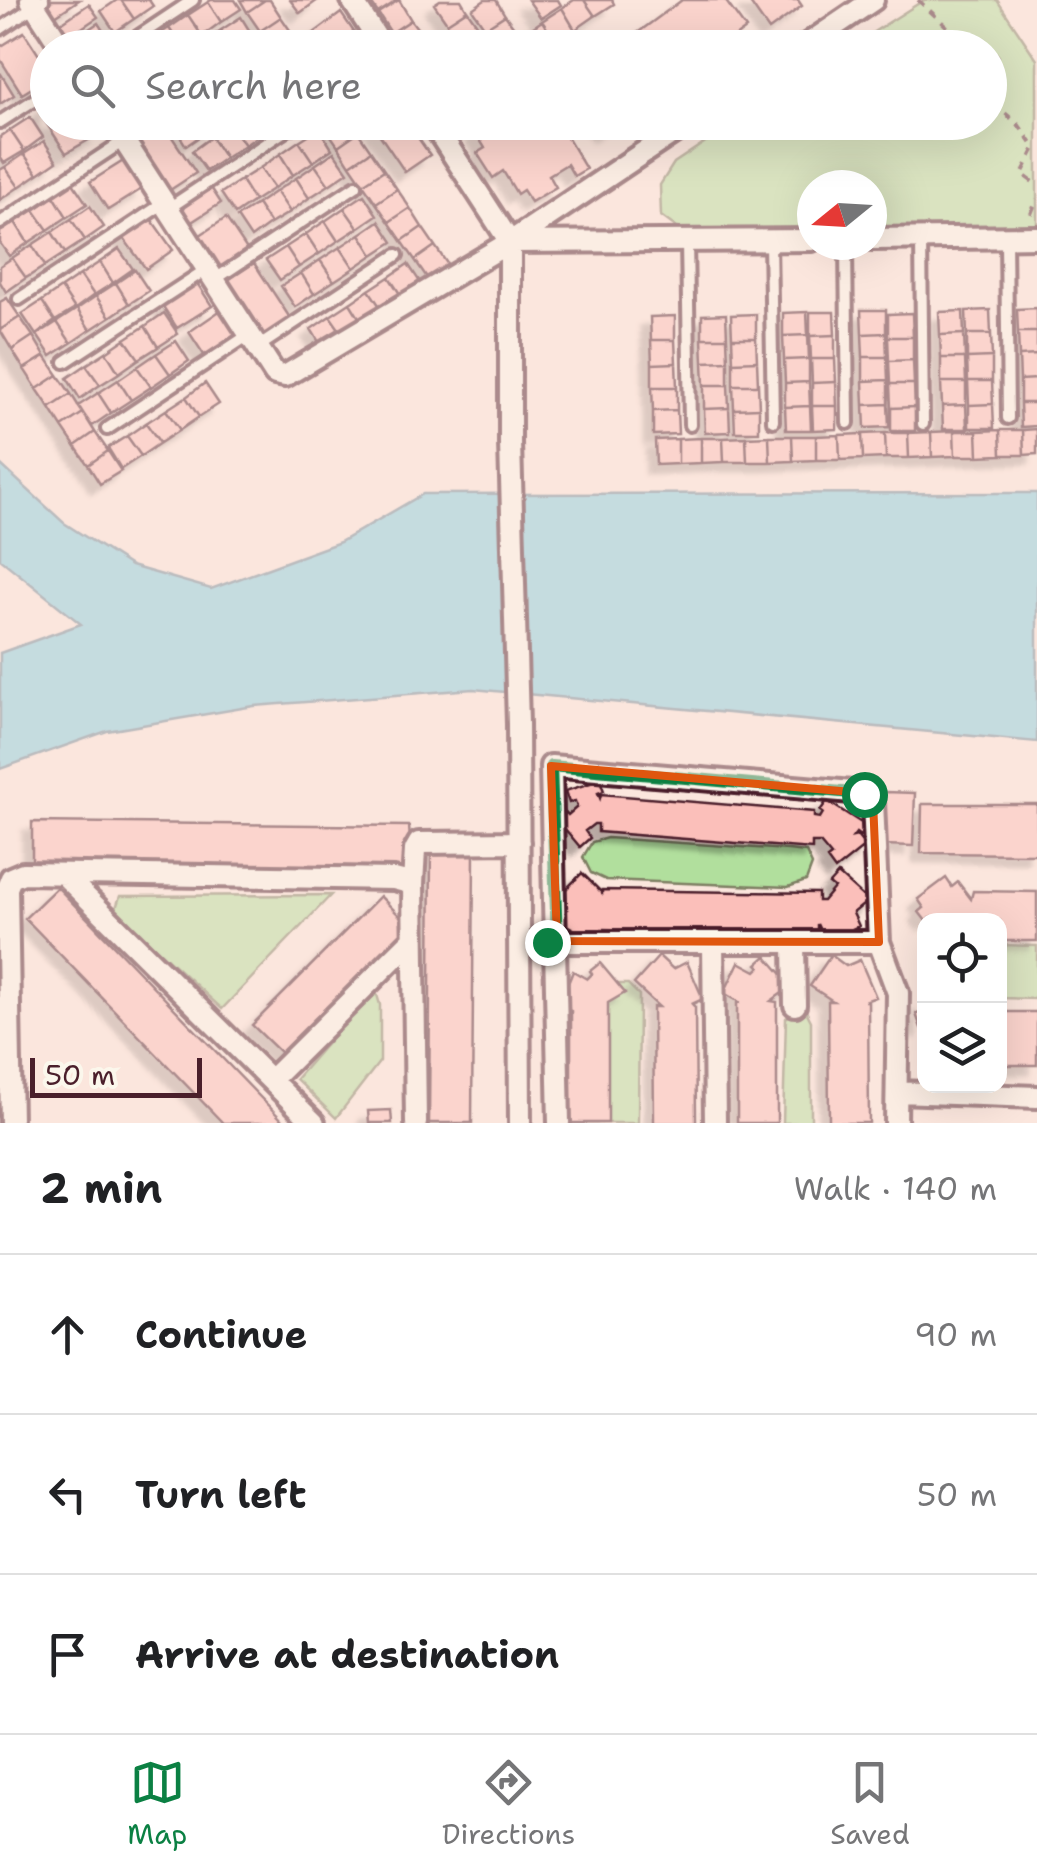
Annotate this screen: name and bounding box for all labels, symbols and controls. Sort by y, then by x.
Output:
search box [30,30,1007,140]
icon: search [65,58,120,113]
text: Search here [145,60,362,111]
north arrow [797,170,887,260]
route start [842,772,888,818]
map controls [917,913,1007,1093]
button: locate [917,913,1007,1003]
route end [525,920,571,966]
button: layers [917,1003,1007,1093]
scale bar [30,1053,202,1098]
text: 50 m [45,1056,115,1094]
text: 2 min [40,1160,162,1216]
text: Walk · 140 m [794,1167,997,1210]
icon: ahead [40,1307,95,1362]
text: Continue [135,1309,307,1360]
text: 90 m [914,1313,997,1356]
icon: left [40,1467,95,1522]
text: Turn left [135,1469,307,1520]
text: 50 m [917,1473,997,1516]
icon: arrive [40,1627,95,1682]
text: Arrive at destination [135,1629,559,1680]
tab: Map [127,1755,187,1853]
tab: Directions [442,1755,575,1853]
tab: Saved [830,1755,910,1853]

